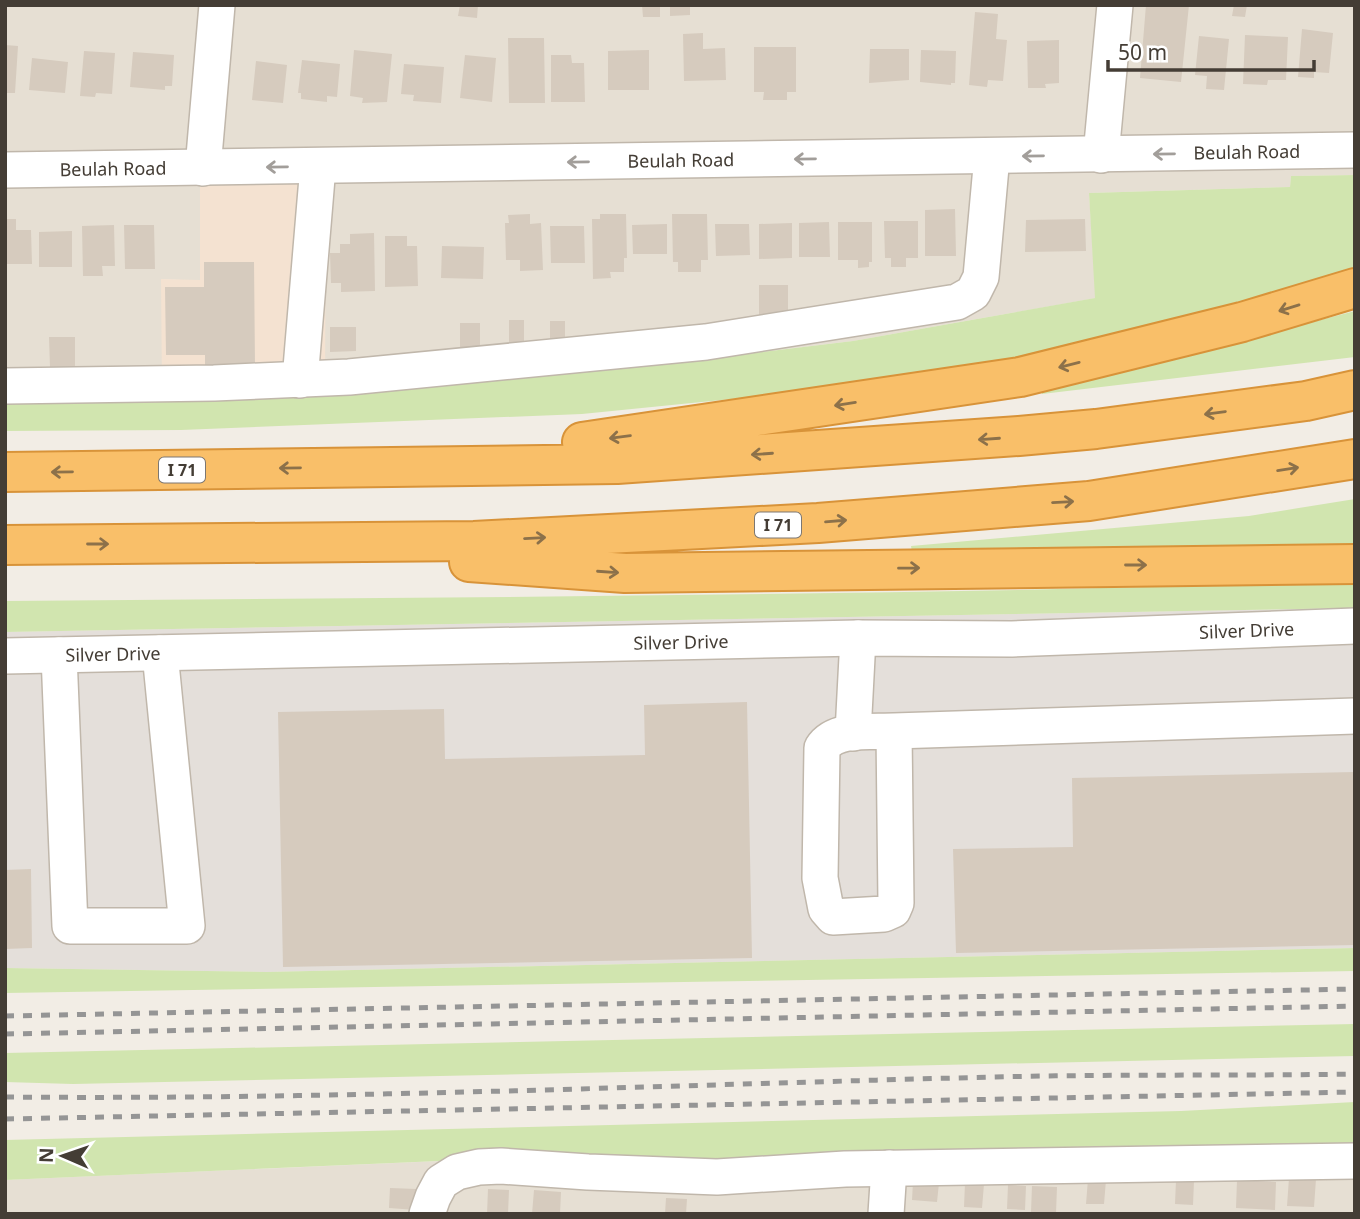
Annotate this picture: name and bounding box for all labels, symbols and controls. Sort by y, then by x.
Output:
scale bar [1108,28,1314,72]
text: 50 m [1118,38,1167,66]
street label: Beulah Road [1193,139,1300,164]
street label: Beulah Road [627,147,735,173]
one-way arrow [1153,147,1176,161]
one-way arrow [1022,149,1045,163]
one-way arrow [794,152,817,166]
street label: Beulah Road [59,156,167,181]
one-way arrow [567,156,590,169]
one-way arrow [266,160,289,174]
one-way arrow [1279,302,1301,315]
one-way arrow [1058,359,1081,372]
one-way arrow [834,398,857,411]
one-way arrow [1204,407,1227,420]
one-way arrow [609,431,632,444]
one-way arrow [978,432,1001,445]
one-way arrow [751,448,774,461]
road number: I 71 [159,457,205,482]
one-way arrow [279,462,302,475]
one-way arrow [1276,462,1298,475]
one-way arrow [51,465,74,478]
one-way arrow [1051,496,1074,509]
road number: I 71 [755,512,801,538]
one-way arrow [824,514,847,527]
one-way arrow [524,531,547,544]
one-way arrow [86,537,109,551]
one-way arrow [1125,558,1148,572]
one-way arrow [897,561,920,575]
one-way arrow [596,565,619,578]
street label: Silver Drive [1199,616,1295,644]
street label: Silver Drive [633,629,729,655]
street label: Silver Drive [65,641,161,667]
north arrow [28,1121,98,1191]
text: N [33,1147,59,1164]

